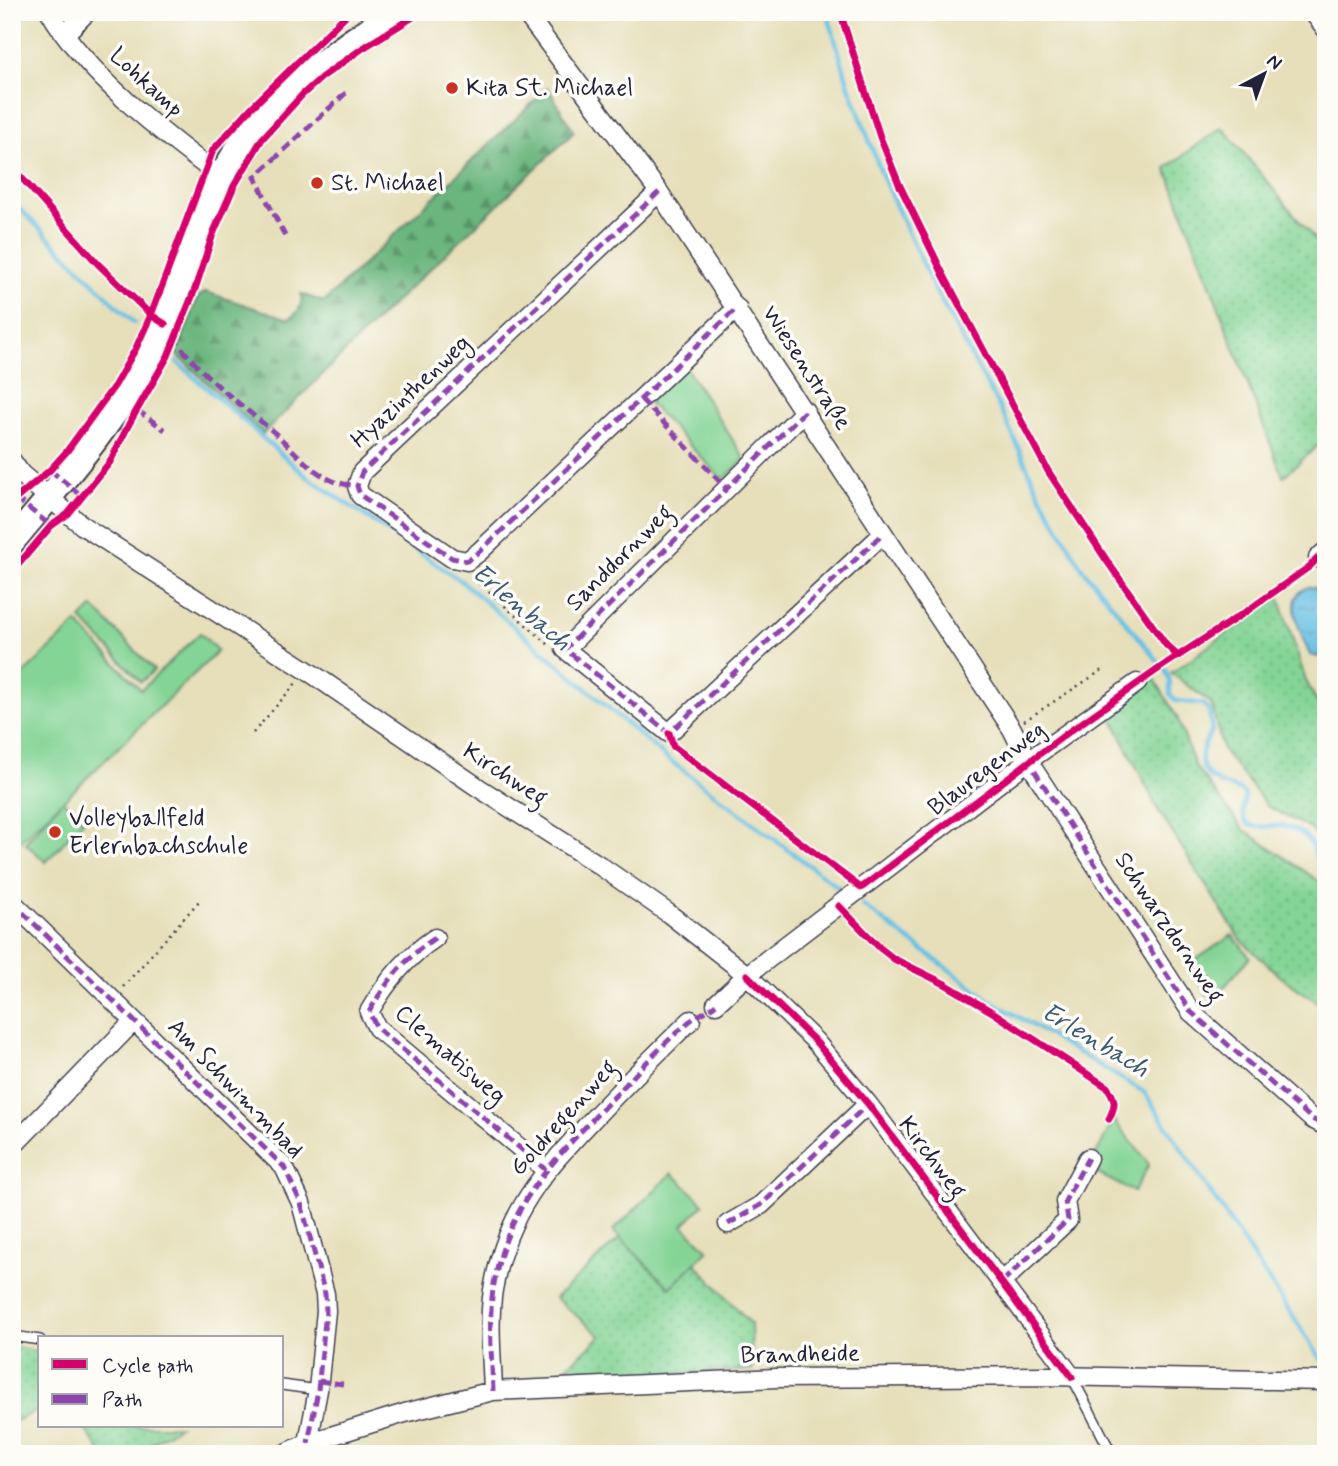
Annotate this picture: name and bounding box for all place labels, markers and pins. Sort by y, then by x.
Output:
place label: Kita St. Michael [466,73,633,104]
marker: Kita St. Michael [444,80,460,96]
place label: St. Michael [331,168,444,199]
marker: St. Michael [309,175,325,191]
place label: Volleyballfeld Erlernbachschule [69,803,248,862]
marker: Volleyballfeld Erlernbachschule [47,824,63,840]

